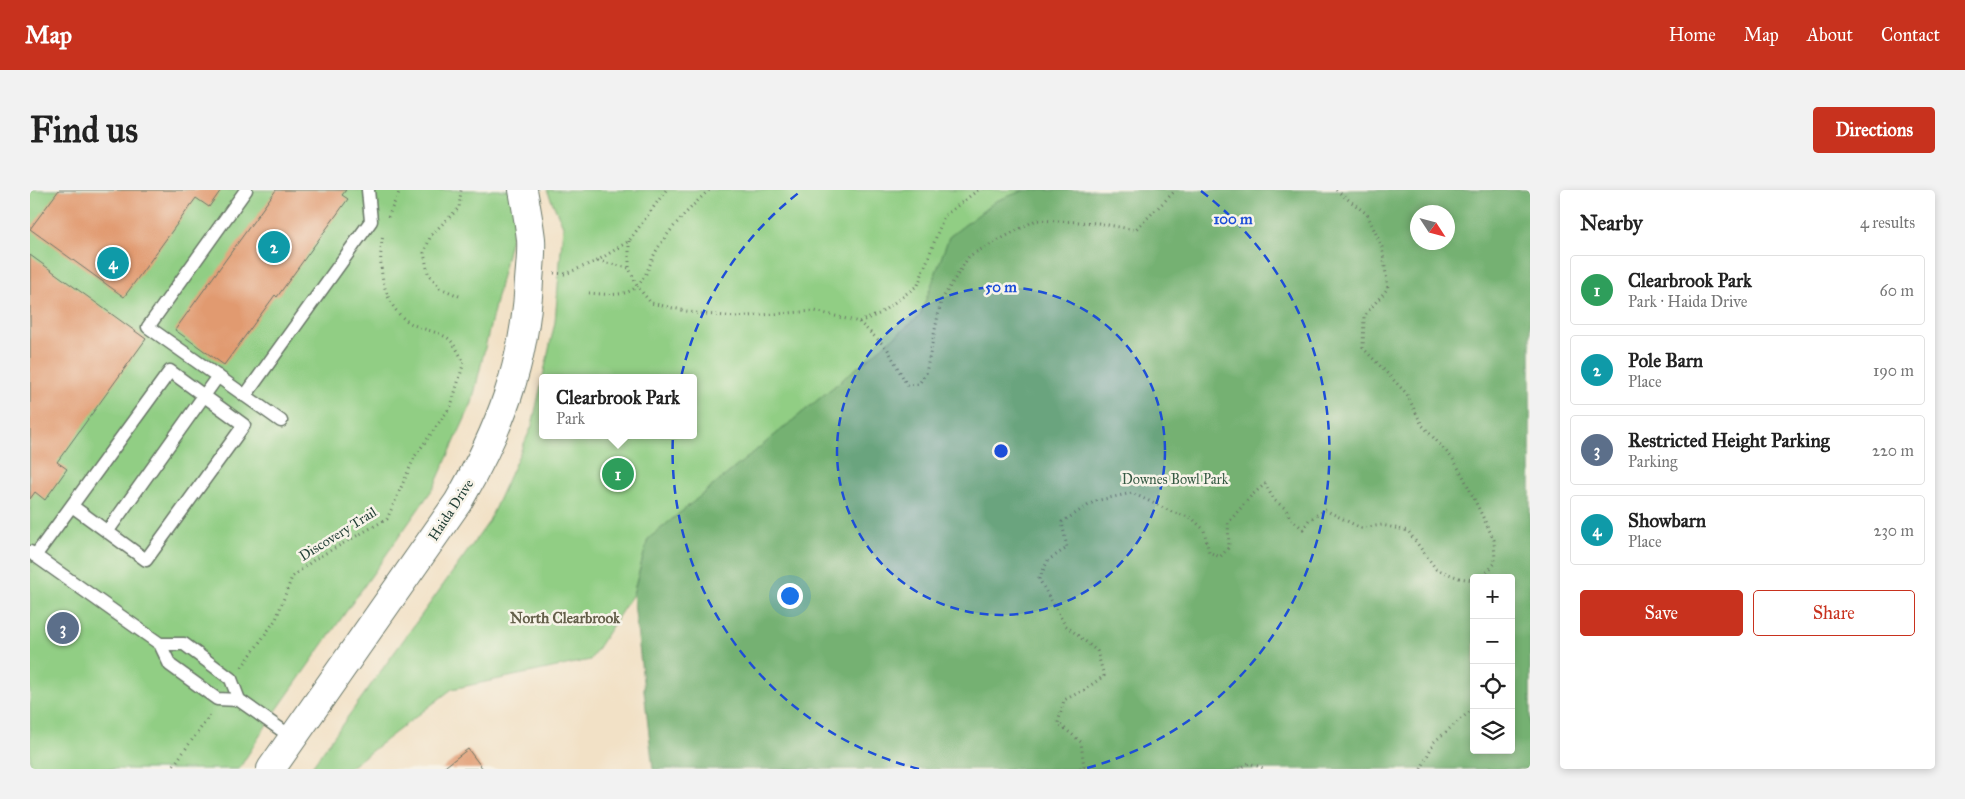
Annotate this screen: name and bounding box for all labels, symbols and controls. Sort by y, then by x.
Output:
text: Map [25,20,72,50]
text: Home [1669,24,1716,46]
text: Map [1744,24,1779,46]
text: About [1807,24,1853,46]
text: Contact [1881,24,1940,46]
button: Directions [1813,107,1935,153]
text: Find us [30,109,138,152]
north arrow [1410,205,1455,250]
text: 100 m [1213,210,1253,228]
text: Nearby [1580,210,1643,236]
text: 4 results [1860,213,1915,232]
pin: 2 [258,228,290,266]
pin: 4 [97,244,129,282]
text: Clearbrook Park [1628,269,1752,292]
text: 50 m [985,278,1017,296]
text: 1 [1594,281,1600,300]
text: 60 m [1880,281,1914,300]
text: Park · Haida Drive [1628,292,1747,311]
text: Pole Barn [1628,349,1703,372]
text: 2 [1593,361,1601,380]
text: 190 m [1873,361,1914,380]
text: Place [1628,372,1662,391]
popup [539,374,697,439]
text: Clearbrook Park [556,386,680,409]
text: Park [556,409,585,428]
text: Restricted Height Parking [1628,429,1830,452]
text: 3 [1594,441,1600,460]
text: 220 m [1872,441,1914,460]
centre of rings [992,442,1010,460]
text: Parking [1628,452,1677,471]
pin: 1 [602,455,634,493]
park label: Downes Bowl Park [1122,471,1229,488]
street label: Haida Drive [425,476,477,544]
street label: Discovery Trail [296,503,380,565]
text: Showbarn [1628,509,1706,532]
text: 4 [1593,521,1601,540]
text: 230 m [1874,521,1914,540]
text: Place [1628,532,1662,551]
map controls [1470,574,1515,754]
button: + [1470,574,1515,619]
your location [777,583,803,609]
button: Save [1580,590,1743,636]
button: Share [1753,590,1915,636]
pin: 3 [47,609,79,647]
district label: North Clearbrook [510,609,621,627]
button: − [1470,619,1515,664]
button: locate [1470,664,1515,709]
button: layers [1470,709,1515,754]

